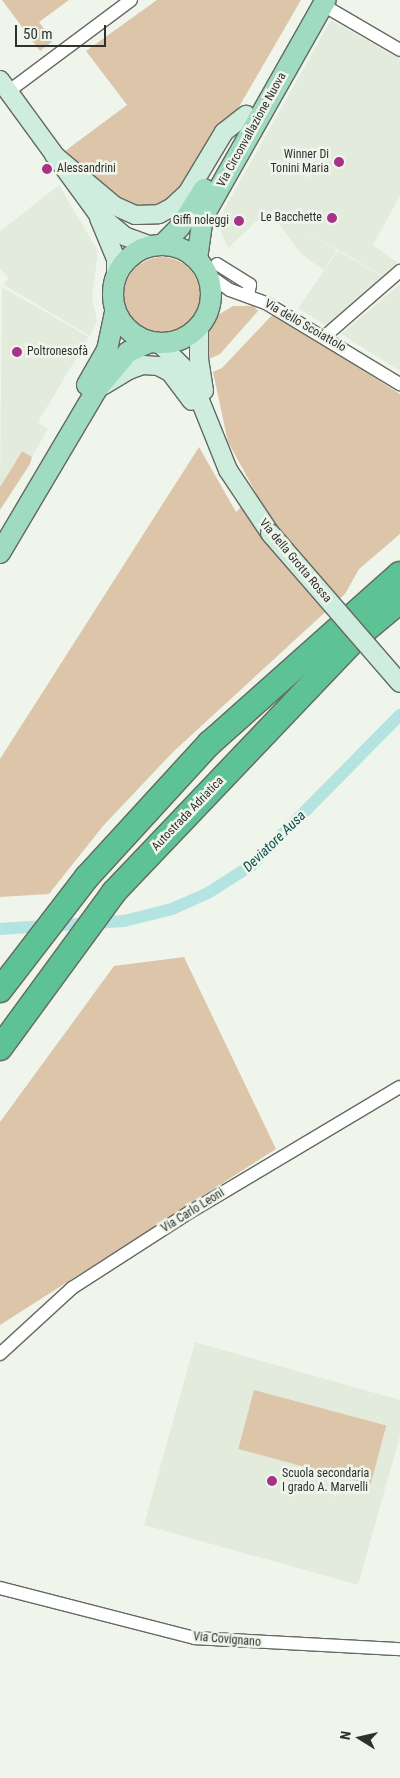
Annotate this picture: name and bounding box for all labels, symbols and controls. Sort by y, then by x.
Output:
scale bar [18,15,109,47]
text: 50 m [23,25,53,43]
street label: Via Circonvallazione Nuova [215,70,289,190]
place label: Winner Di Tonini Maria [270,148,329,176]
marker: Winner Di Tonini Maria [333,156,345,168]
place label: Alessandrini [57,162,116,176]
marker: Alessandrini [41,163,53,175]
place label: Le Bacchette [260,211,322,225]
marker: Le Bacchette [326,212,338,224]
place label: Giffi noleggi [173,214,229,228]
marker: Giffi noleggi [233,215,245,227]
street label: Via dello Scoiattolo [262,297,348,355]
place label: Poltronesofà [27,345,88,359]
marker: Poltronesofà [11,346,23,358]
street label: Via della Grotta Rossa [256,516,334,606]
street label: Autostrada Adriatica [149,774,227,854]
water label: Deviatore Ausa [239,807,309,875]
street label: Via Carlo Leoni [159,1186,227,1236]
place label: Scuola secondaria I grado A. Marvelli [282,1467,369,1495]
marker: Scuola secondaria I grado A. Marvelli [266,1475,278,1487]
street label: Via Covignano [193,1630,261,1650]
north arrow [335,1713,385,1763]
text: N [337,1730,354,1741]

